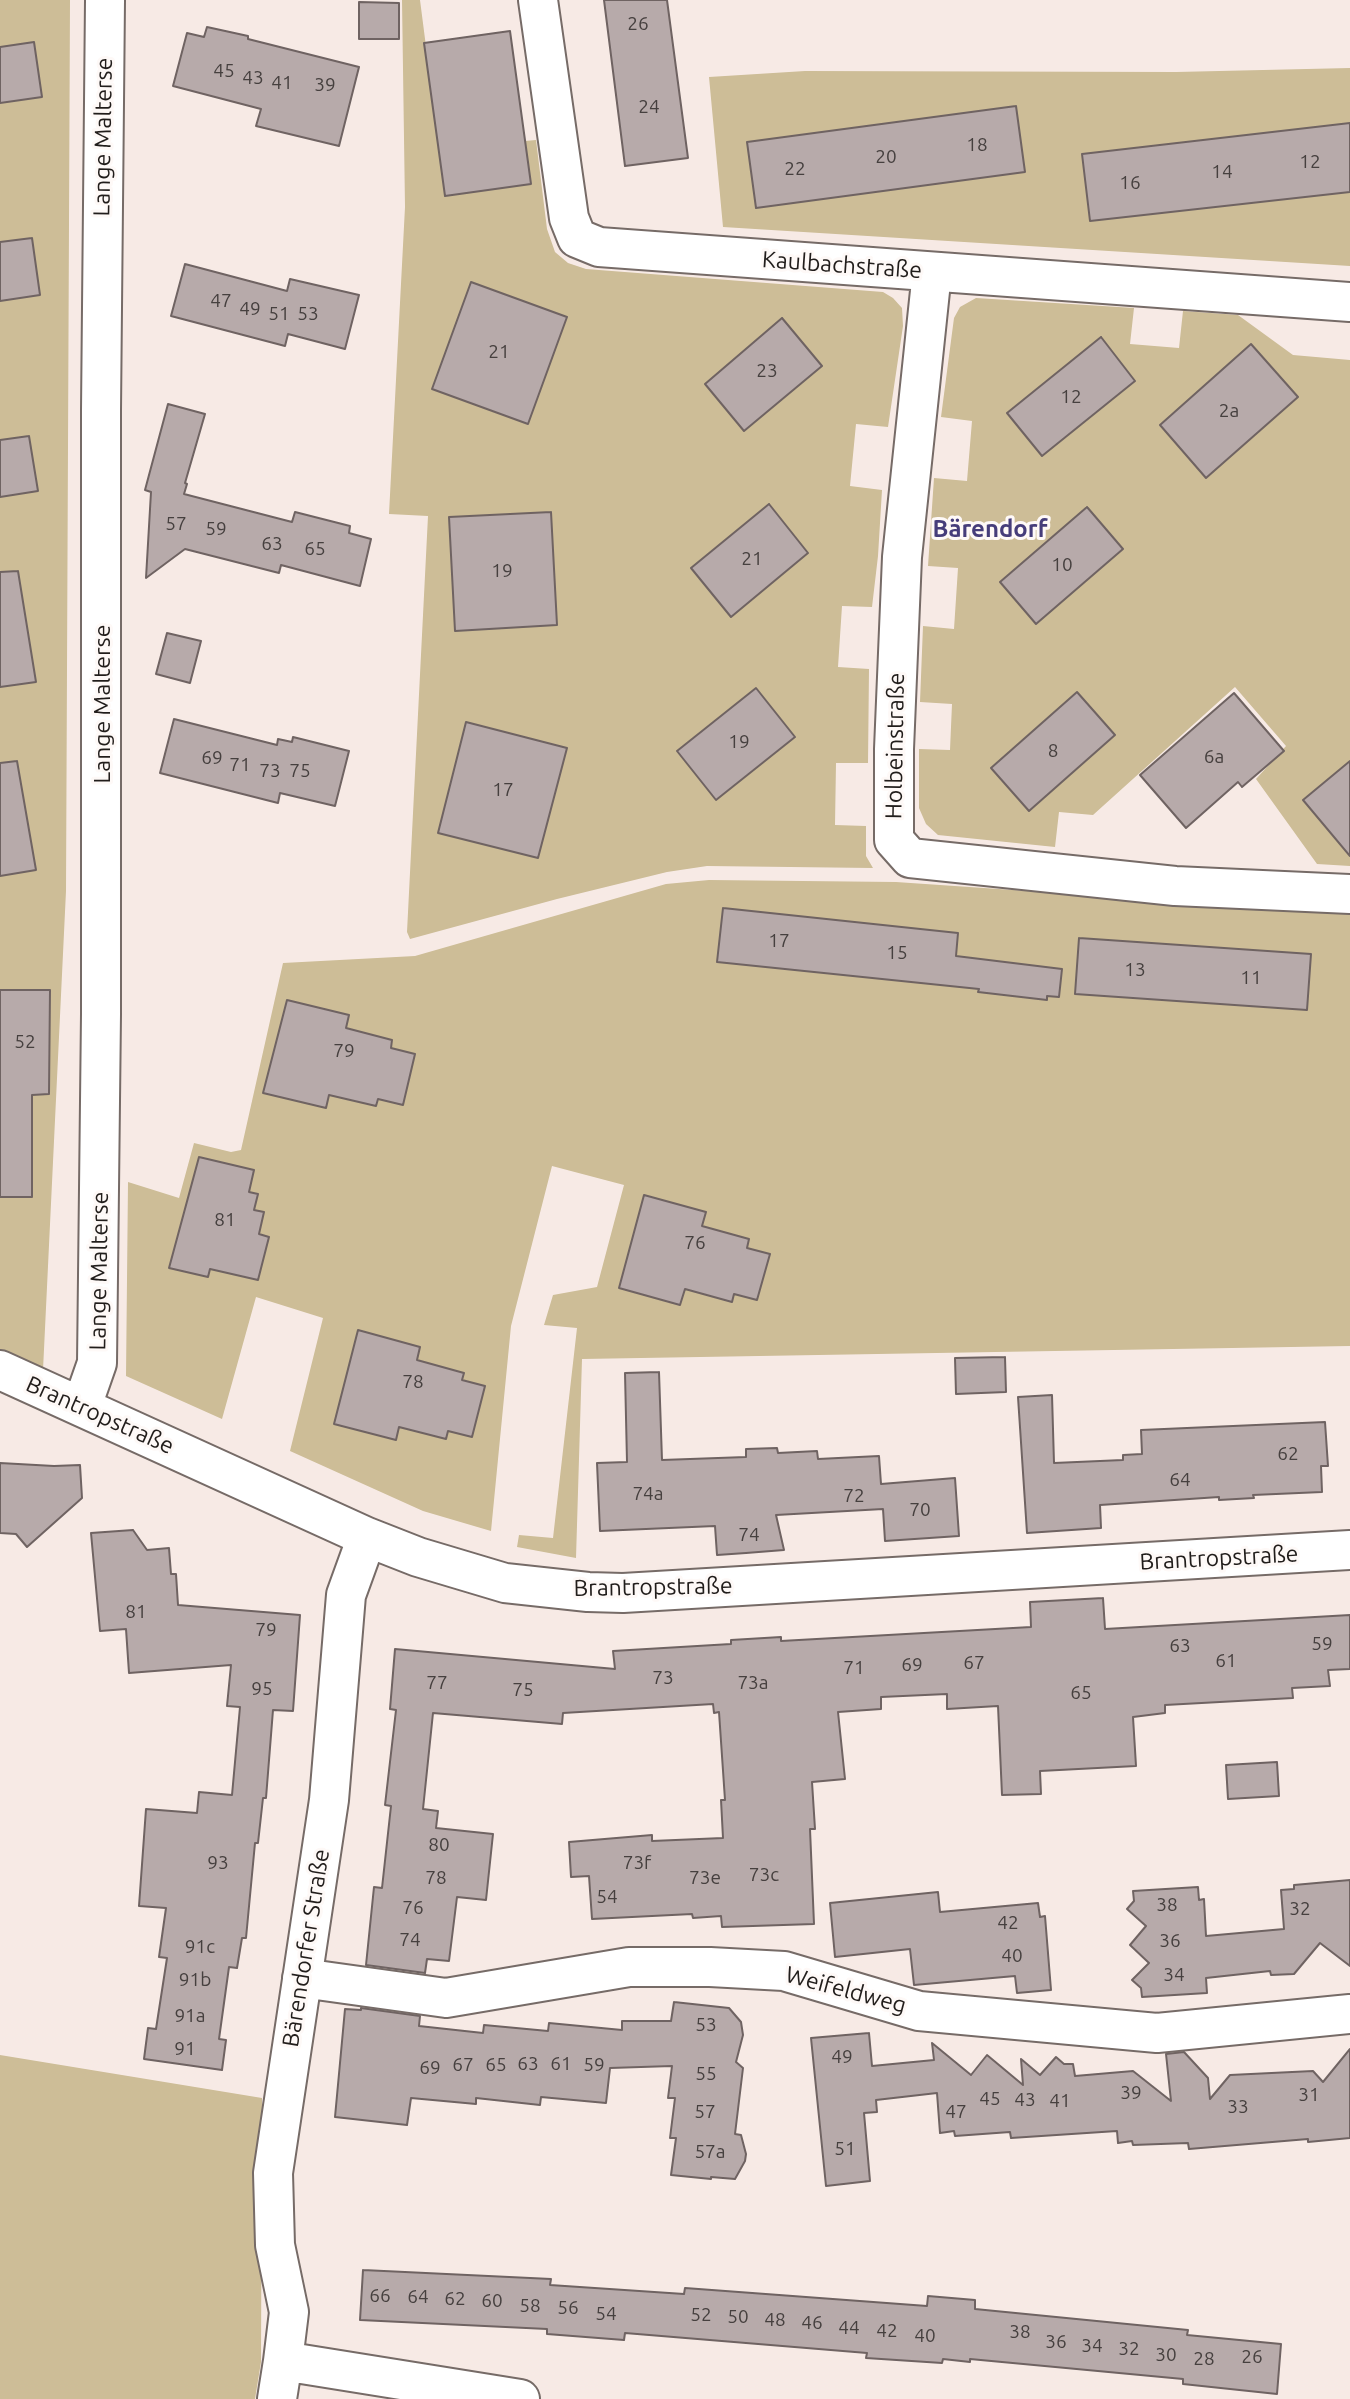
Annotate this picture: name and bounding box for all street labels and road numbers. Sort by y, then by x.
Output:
street label: Lange Malterse [88,57,118,217]
street label: Kaulbachstraße [761,246,923,284]
street label: Lange Malterse [88,625,116,783]
street label: Holbeinstraße [880,673,910,819]
street label: Lange Malterse [84,1191,114,1351]
street label: Brantropstraße [22,1370,178,1460]
street label: Brantropstraße [1139,1540,1299,1576]
street label: Brantropstraße [573,1572,733,1602]
street label: Bärendorfer Straße [277,1847,335,2049]
street label: Weifeldweg [783,1961,909,2019]

